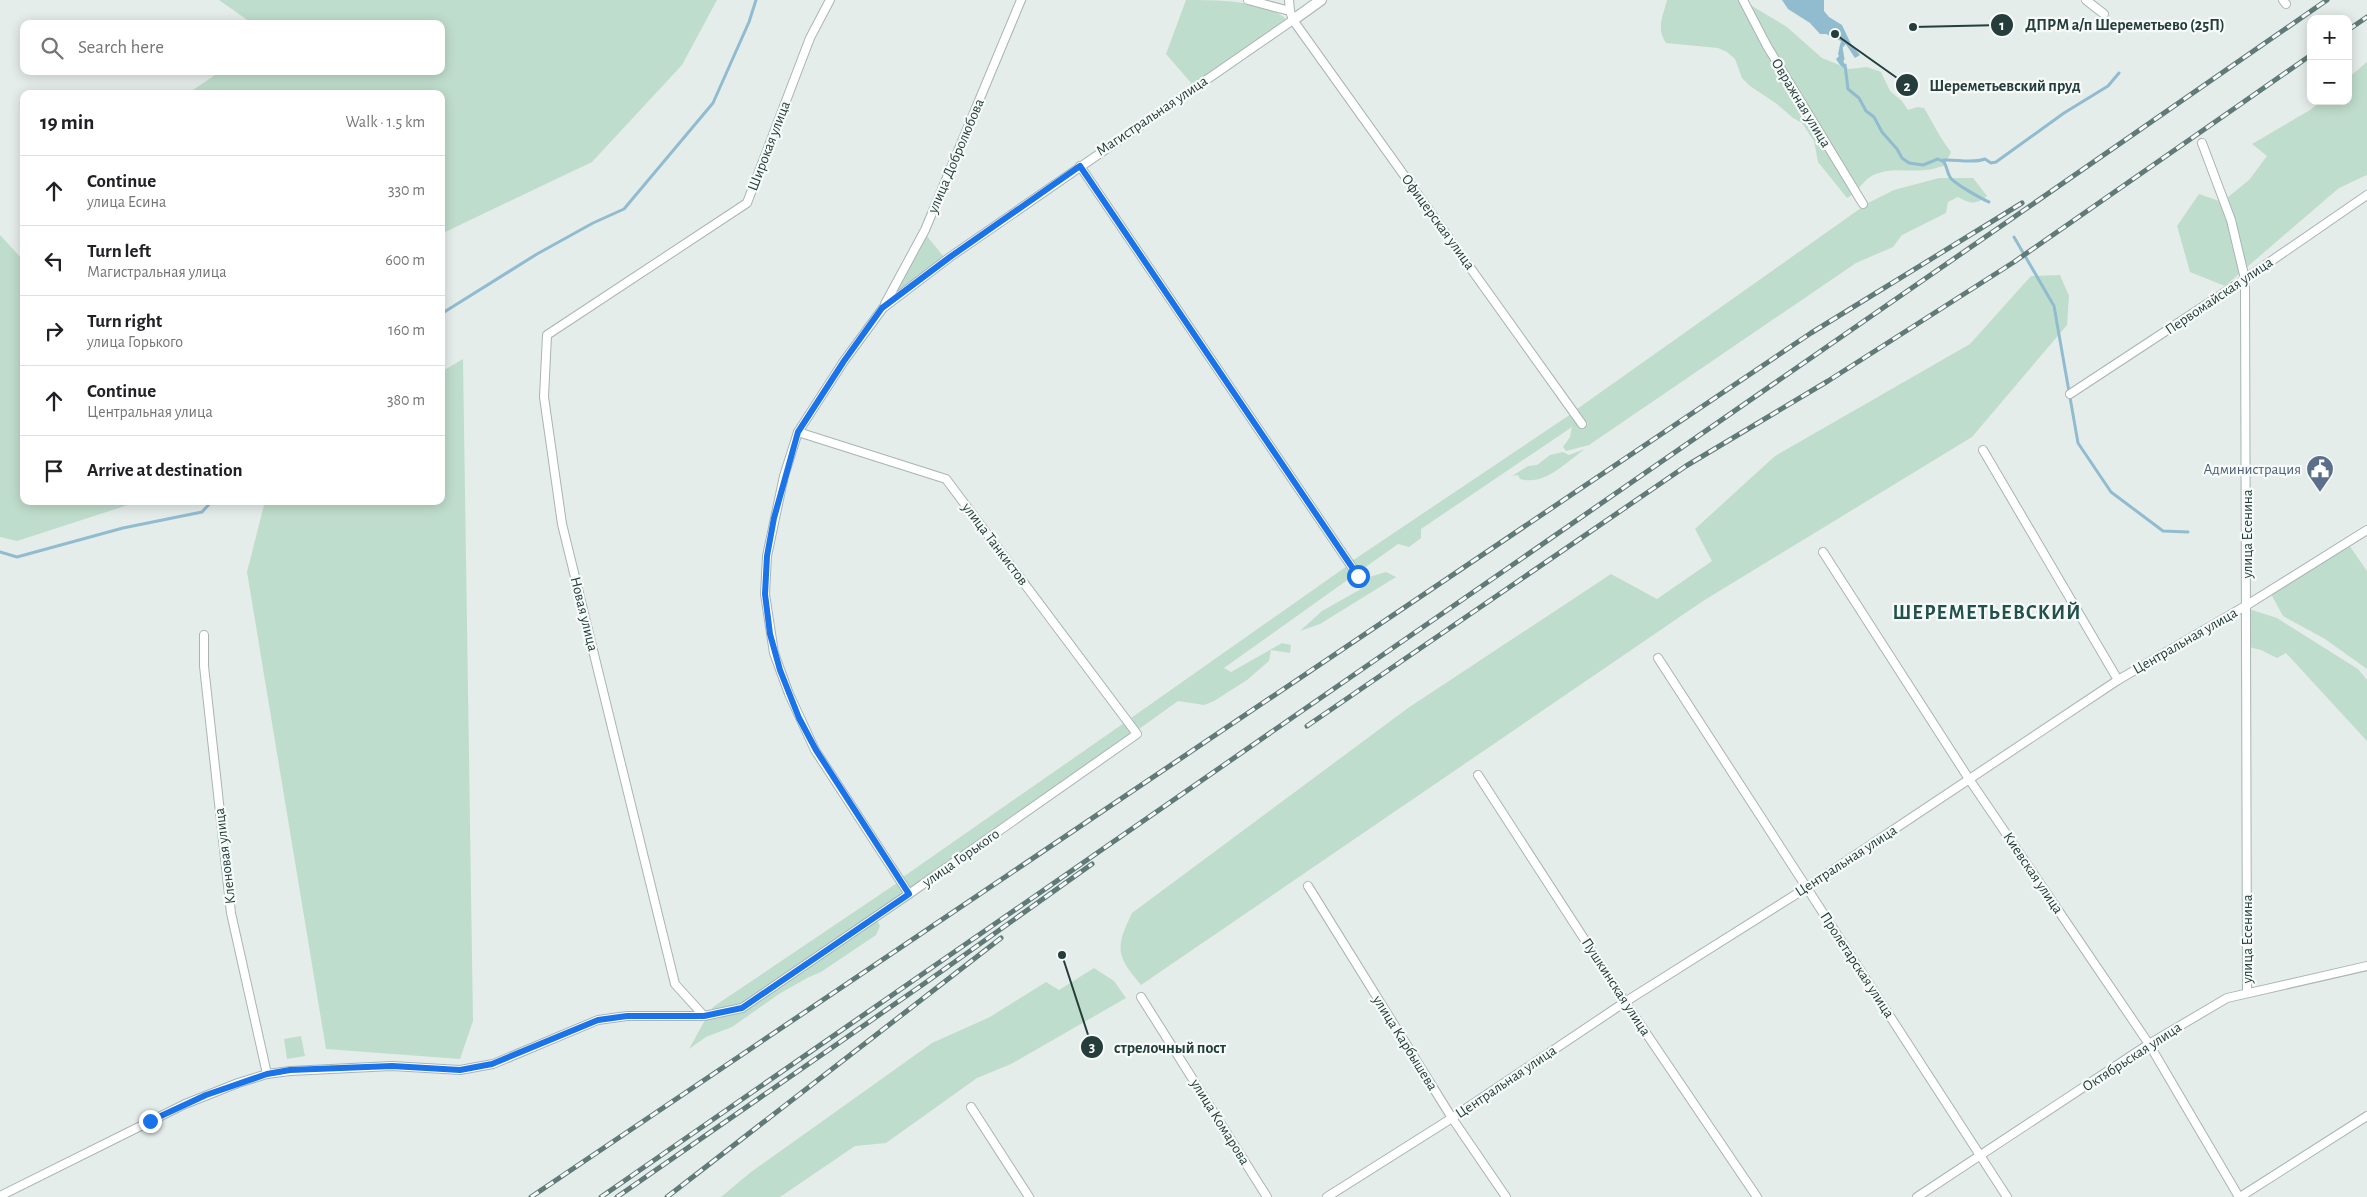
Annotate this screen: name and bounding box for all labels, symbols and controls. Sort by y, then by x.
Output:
callout: ДПРМ а/п Шереметьево (25П) [1990,9,2234,40]
map controls [2307,15,2352,105]
button: + [2307,15,2352,60]
text: ДПРМ а/п Шереметьево (25П) [2025,17,2225,33]
text: 1 [1999,18,2005,33]
search box [20,20,445,75]
icon: search [38,34,66,62]
text: Search here [78,38,164,57]
street label: Овражная улица [1769,56,1834,150]
button: − [2307,60,2352,105]
callout: Шереметьевский пруд [1895,70,2091,101]
street label: Магистральная улица [1094,73,1211,159]
text: Шереметьевский пруд [1929,78,2081,95]
text: 2 [1903,79,1911,94]
street label: улица Добролюбова [925,96,987,216]
street label: Широкая улица [745,99,793,193]
text: 19 min [40,112,94,133]
text: Walk · 1.5 km [345,114,425,130]
text: Continue [87,172,156,191]
street label: Офицерская улица [1398,172,1478,273]
icon: ahead [40,177,68,205]
text: 330 m [388,182,425,198]
text: улица Есина [87,194,166,210]
text: Turn left [87,242,151,261]
icon: left [40,247,68,275]
text: 600 m [385,252,425,268]
street label: Первомайская улица [2162,254,2276,338]
text: Магистральная улица [87,264,227,280]
text: Turn right [87,312,162,331]
icon: right [40,317,68,345]
text: 160 m [388,322,425,338]
text: улица Горького [87,334,183,350]
text: Continue [87,382,156,401]
icon: ahead [40,387,68,415]
text: 380 m [387,392,425,408]
text: Центральная улица [87,404,213,420]
public building icon: Администрация [2305,454,2335,493]
icon: arrive [40,457,68,485]
text: Arrive at destination [87,461,243,480]
place label: Администрация [2204,462,2301,477]
street label: улица Есенина [2240,489,2255,580]
street label: улица Танкистов [959,499,1031,588]
route start [1347,565,1370,588]
street label: Новая улица [567,575,601,653]
district label: ШЕРЕМЕТЬЕВСКИЙ [1892,601,2082,623]
street label: Центральная улица [2130,605,2240,677]
street label: Кленовая улица [212,807,238,905]
street label: Центральная улица [1792,822,1900,899]
street label: улица Горького [919,826,1002,891]
street label: Киевская улица [2000,830,2066,917]
street label: улица Есенина [2240,894,2255,985]
street label: Пролетарская улица [1817,909,1897,1021]
street label: Пушкинская улица [1579,935,1653,1039]
street label: улица Карбышева [1369,992,1440,1093]
street label: Октябрьская улица [2080,1019,2184,1095]
callout: стрелочный пост [1079,1032,1236,1063]
text: 3 [1089,1040,1095,1055]
text: стрелочный пост [1114,1040,1227,1056]
street label: Центральная улица [1453,1043,1559,1121]
street label: улица Комарова [1187,1075,1252,1168]
route end [139,1110,162,1133]

